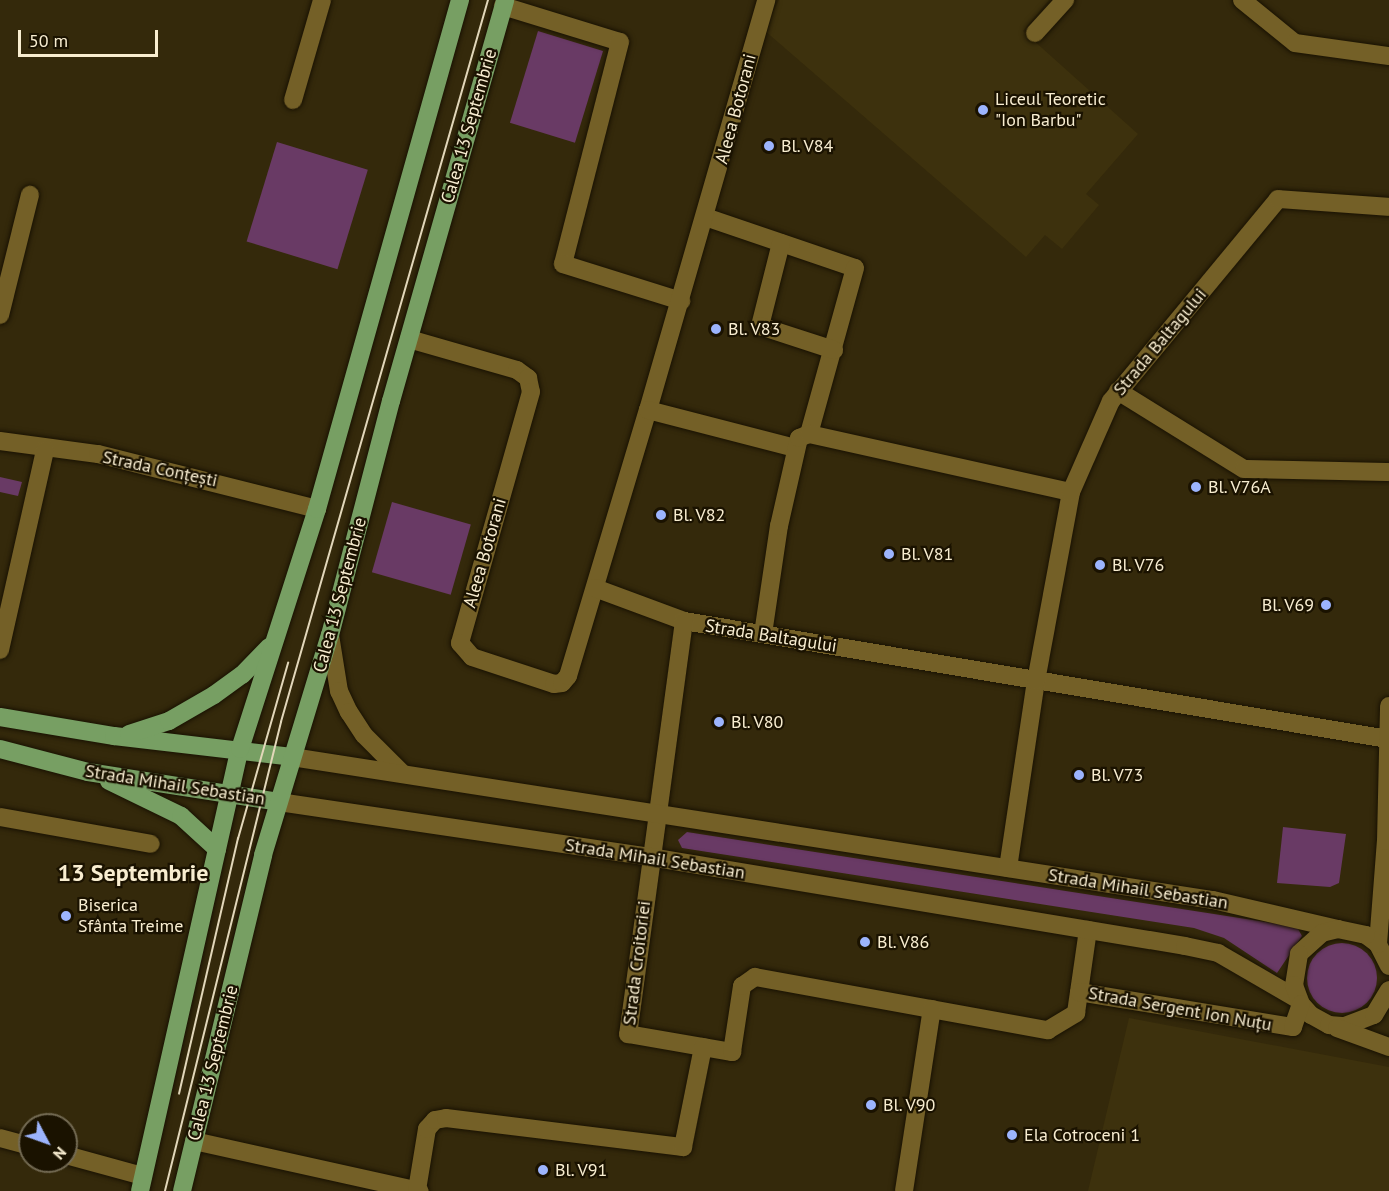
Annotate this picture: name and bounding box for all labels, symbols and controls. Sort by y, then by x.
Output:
scale bar [21,18,160,56]
text: 50 m [29,29,68,52]
street label: Calea 13 Septembrie [437,46,501,206]
street label: Aleea Botorani [711,52,761,166]
place label: Liceul Teoretic "Ion Barbu" [995,89,1106,132]
marker: Liceul Teoretic "Ion Barbu" [976,103,990,117]
place label: Bl. V84 [781,135,835,157]
marker: Bl. V84 [762,139,776,153]
street label: Strada Baltagului [1109,284,1211,400]
place label: Bl. V83 [728,318,782,340]
marker: Bl. V83 [709,322,723,336]
street label: Strada Conțești [101,446,219,492]
place label: Bl. V76A [1208,476,1273,498]
marker: Bl. V76A [1189,480,1203,494]
street label: Aleea Botorani [459,496,511,610]
place label: Bl. V82 [673,504,727,526]
marker: Bl. V82 [654,508,668,522]
street label: Calea 13 Septembrie [309,515,371,675]
place label: Bl. V81 [901,543,955,565]
marker: Bl. V81 [882,547,896,561]
place label: Bl. V76 [1112,554,1166,576]
marker: Bl. V76 [1093,558,1107,572]
place label: Bl. V69 [1260,594,1314,616]
marker: Bl. V69 [1319,598,1333,612]
street label: Strada Baltagului [704,615,838,657]
place label: Bl. V80 [731,711,785,733]
marker: Bl. V80 [712,715,726,729]
street label: Strada Mihail Sebastian [84,760,266,810]
place label: Bl. V73 [1091,764,1145,786]
marker: Bl. V73 [1072,768,1086,782]
street label: Strada Mihail Sebastian [564,834,746,884]
district label: 13 Septembrie [58,859,208,887]
street label: Strada Mihail Sebastian [1047,864,1229,914]
place label: Biserica Sfânta Treime [78,895,184,938]
street label: Strada Croitoriei [619,900,655,1026]
marker: Biserica Sfânta Treime [59,909,73,923]
place label: Bl. V86 [877,931,931,953]
marker: Bl. V86 [858,935,872,949]
street label: Strada Sergent Ion Nuțu [1087,982,1273,1036]
street label: Calea 13 Septembrie [183,983,243,1143]
place label: Bl. V90 [883,1094,937,1116]
marker: Bl. V90 [864,1098,878,1112]
north arrow [18,1113,78,1173]
place label: Ela Cotroceni 1 [1024,1124,1140,1146]
marker: Ela Cotroceni 1 [1005,1128,1019,1142]
text: N [49,1143,71,1164]
place label: Bl. V91 [555,1159,609,1181]
marker: Bl. V91 [536,1163,550,1177]

